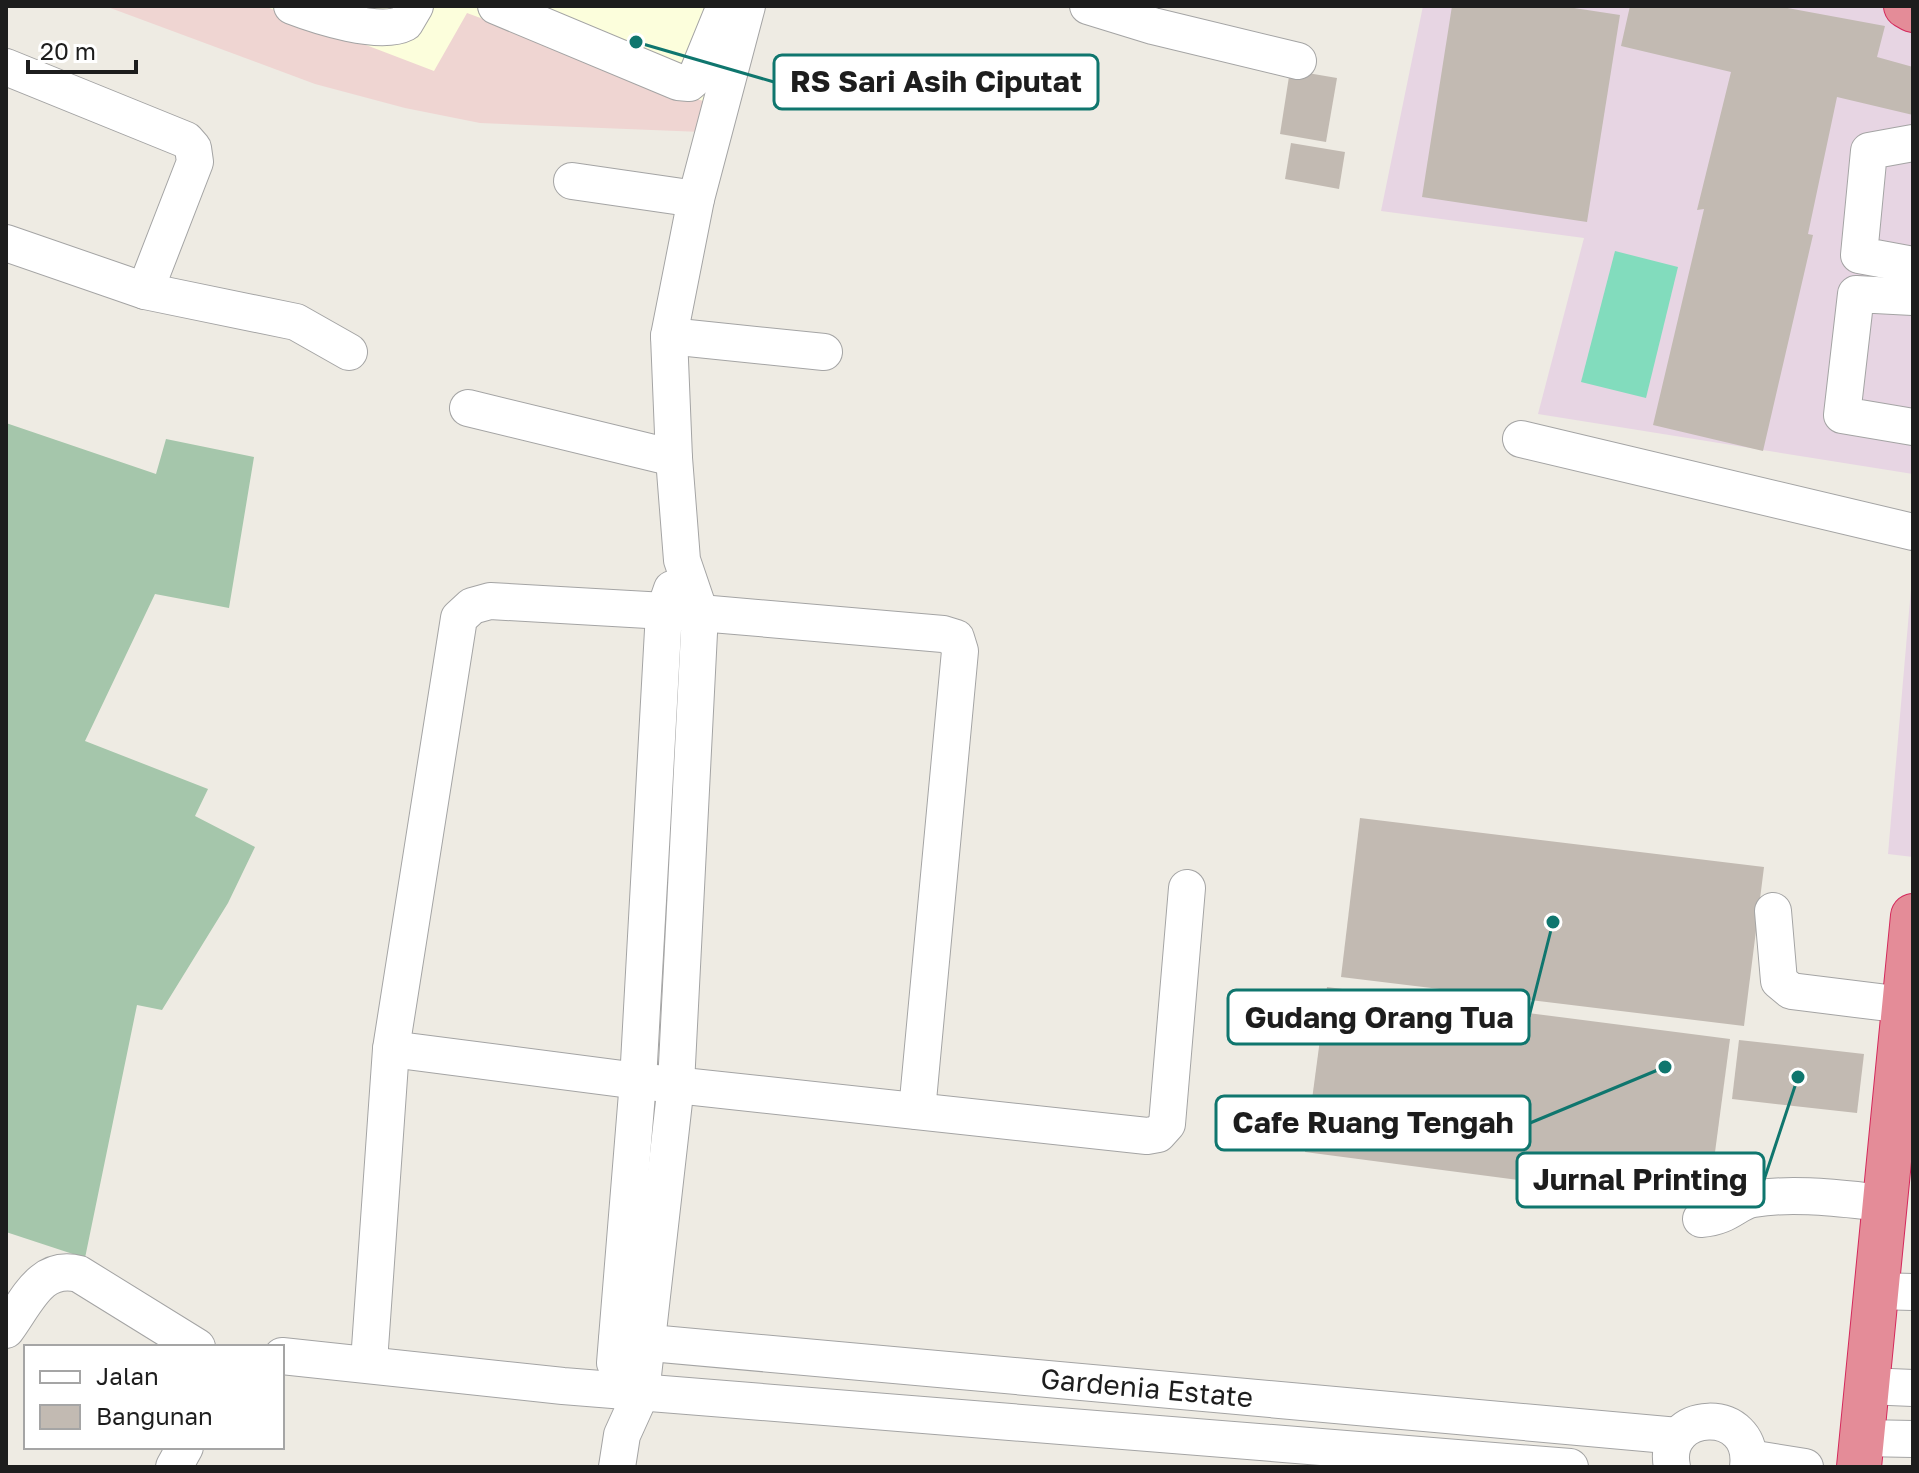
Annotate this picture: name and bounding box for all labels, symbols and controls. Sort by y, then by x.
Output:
scale bar [28,24,136,74]
text: 20 m [40,36,96,65]
callout: RS Sari Asih Ciputat [774,55,1098,109]
text: RS Sari Asih Ciputat [790,63,1082,99]
callout: Gudang Orang Tua [1228,990,1529,1044]
text: Gudang Orang Tua [1244,999,1514,1035]
callout: Cafe Ruang Tengah [1216,1096,1530,1150]
text: Cafe Ruang Tengah [1232,1104,1514,1140]
callout: Jurnal Printing [1517,1153,1764,1207]
text: Jurnal Printing [1533,1161,1747,1197]
legend [24,1345,284,1449]
text: Jalan [96,1361,159,1390]
street label: Gardenia Estate [1039,1361,1255,1413]
text: Bangunan [96,1401,213,1430]

